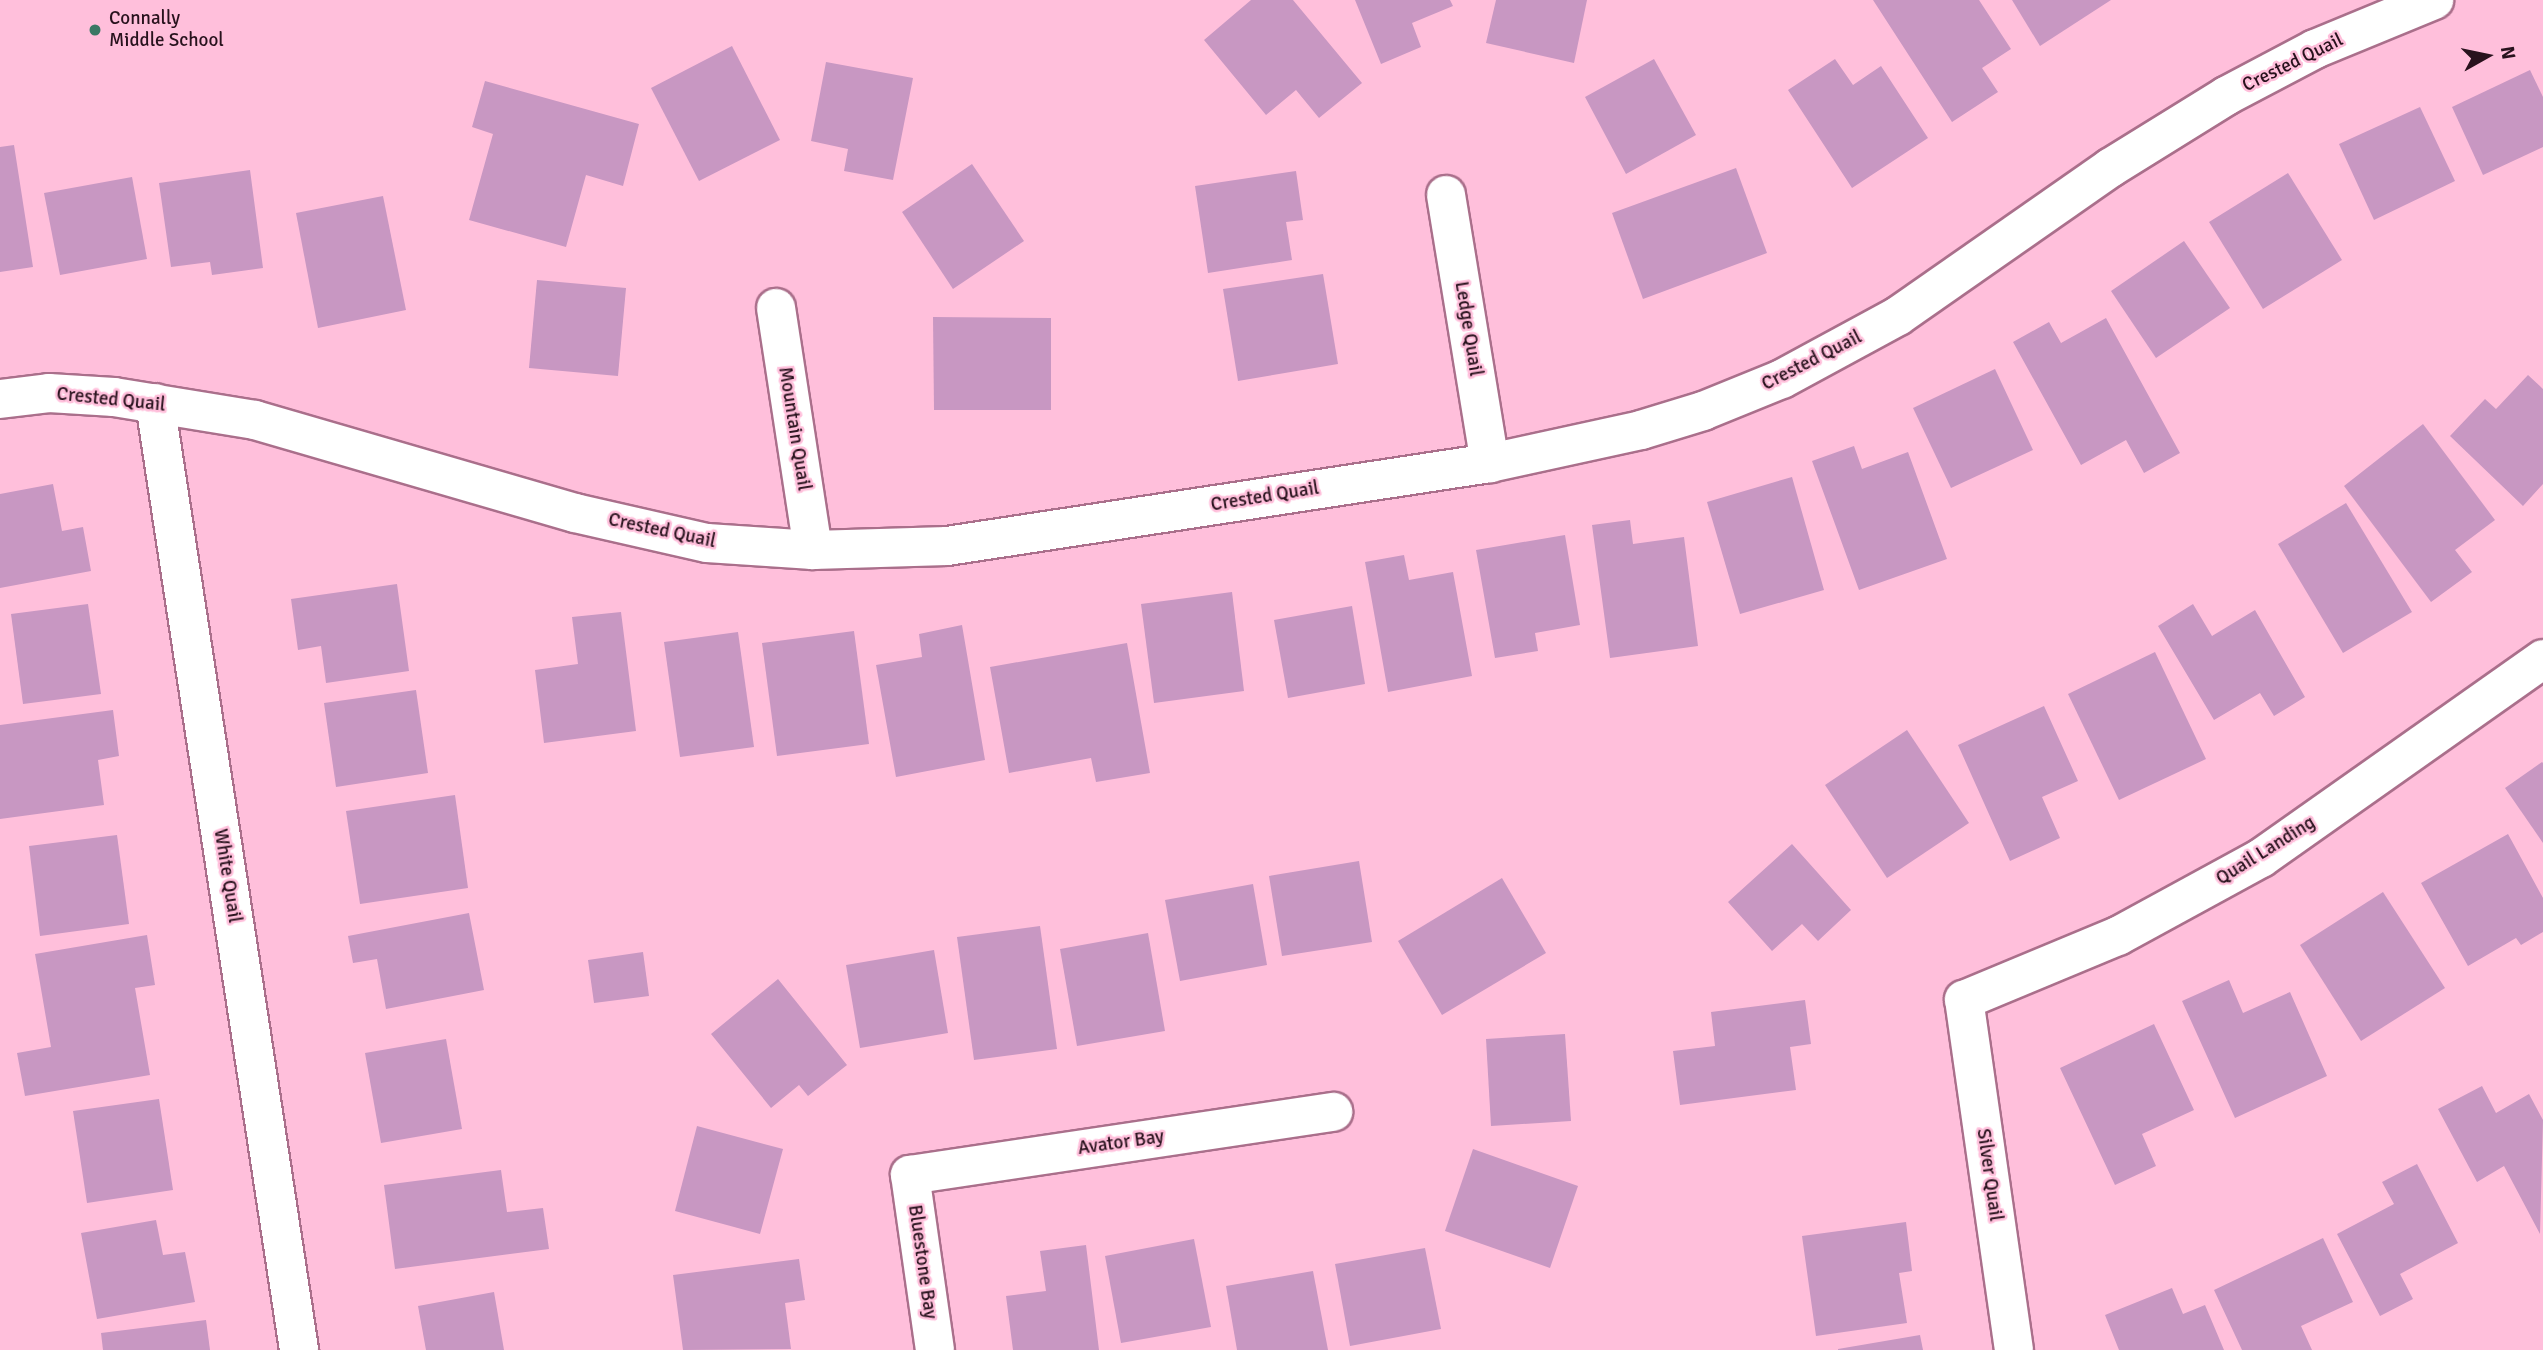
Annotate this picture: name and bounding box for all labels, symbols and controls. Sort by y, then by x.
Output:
place label: Connally Middle School [109,8,224,52]
north arrow [2452,21,2522,91]
marker: Connally Middle School [87,22,103,38]
street label: Crested Quail [2239,29,2347,97]
text: N [2495,44,2521,61]
street label: Ledge Quail [1449,280,1487,378]
street label: Crested Quail [1758,326,1866,396]
street label: Mountain Quail [773,365,815,493]
street label: Crested Quail [55,383,167,417]
street label: Crested Quail [1209,477,1321,517]
street label: Crested Quail [606,508,718,554]
street label: Quail Landing [2212,811,2320,891]
street label: White Quail [208,827,246,925]
street label: Avator Bay [1077,1126,1165,1160]
street label: Silver Quail [1971,1127,2007,1223]
street label: Bluestone Bay [903,1203,941,1321]

